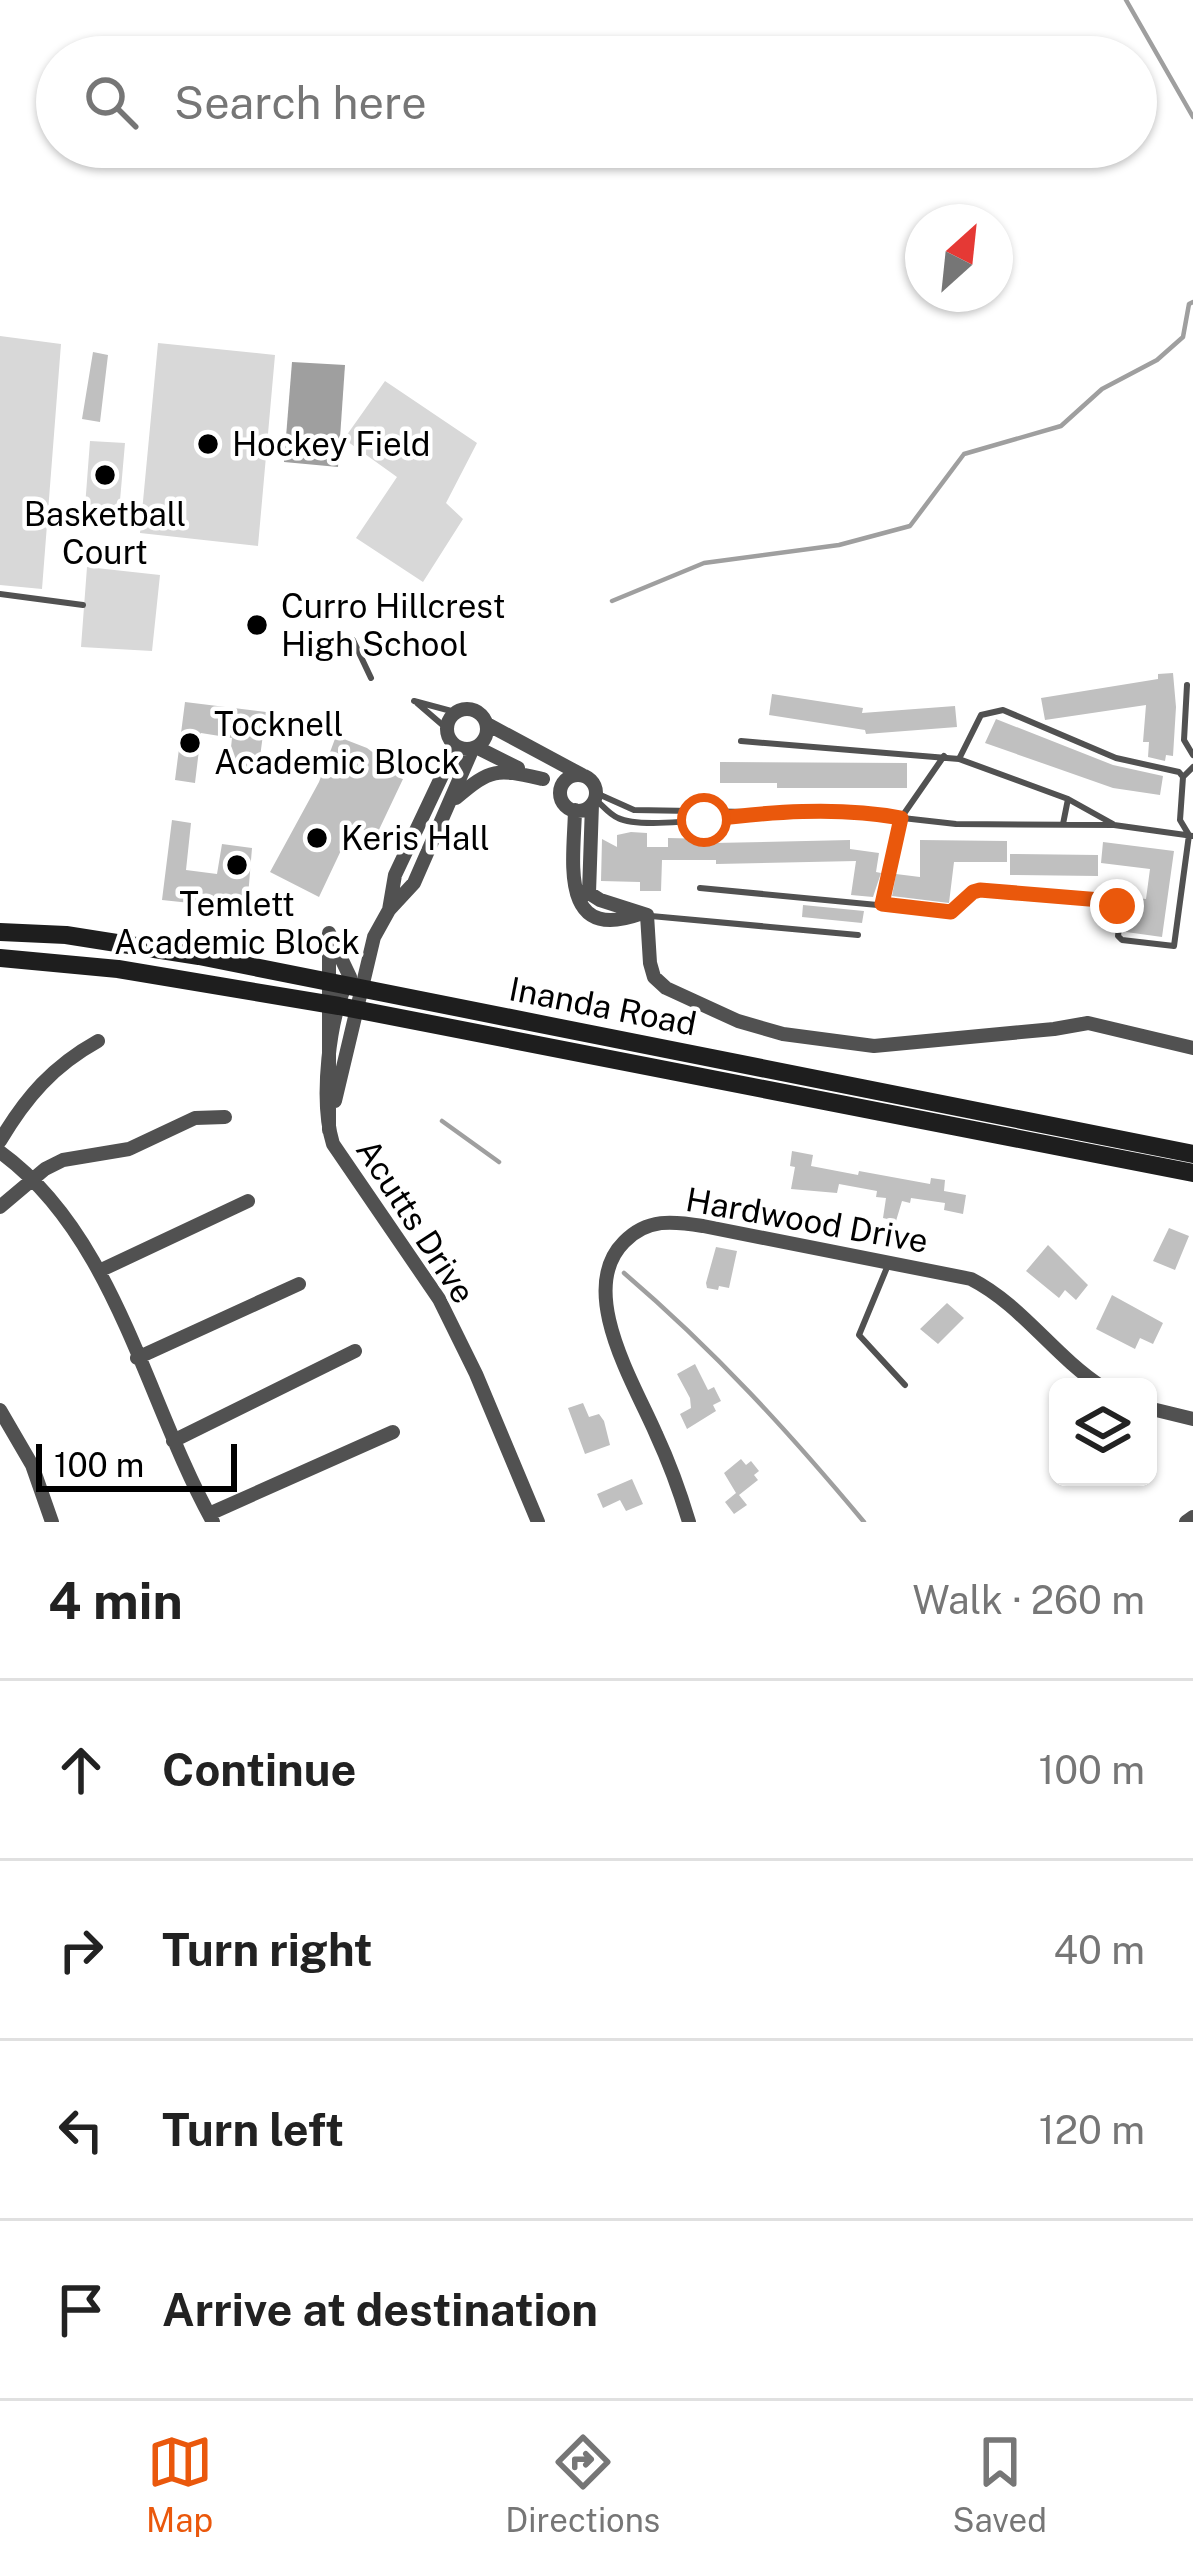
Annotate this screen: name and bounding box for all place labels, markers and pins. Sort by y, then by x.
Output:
place label: Hockey Field [232,425,431,463]
marker: Hockey Field [195,431,221,457]
marker: Basketball Court [92,462,118,488]
place label: Basketball Court [24,495,186,571]
place label: Curro Hillcrest High School [281,587,506,663]
marker: Curro Hillcrest High School [244,612,270,638]
place label: Tocknell Academic Block [214,705,460,781]
marker: Tocknell Academic Block [177,730,203,756]
place label: Keris Hall [341,819,490,857]
marker: Keris Hall [304,825,330,851]
marker: Temlett Academic Block [224,852,250,878]
place label: Temlett Academic Block [114,885,360,961]

